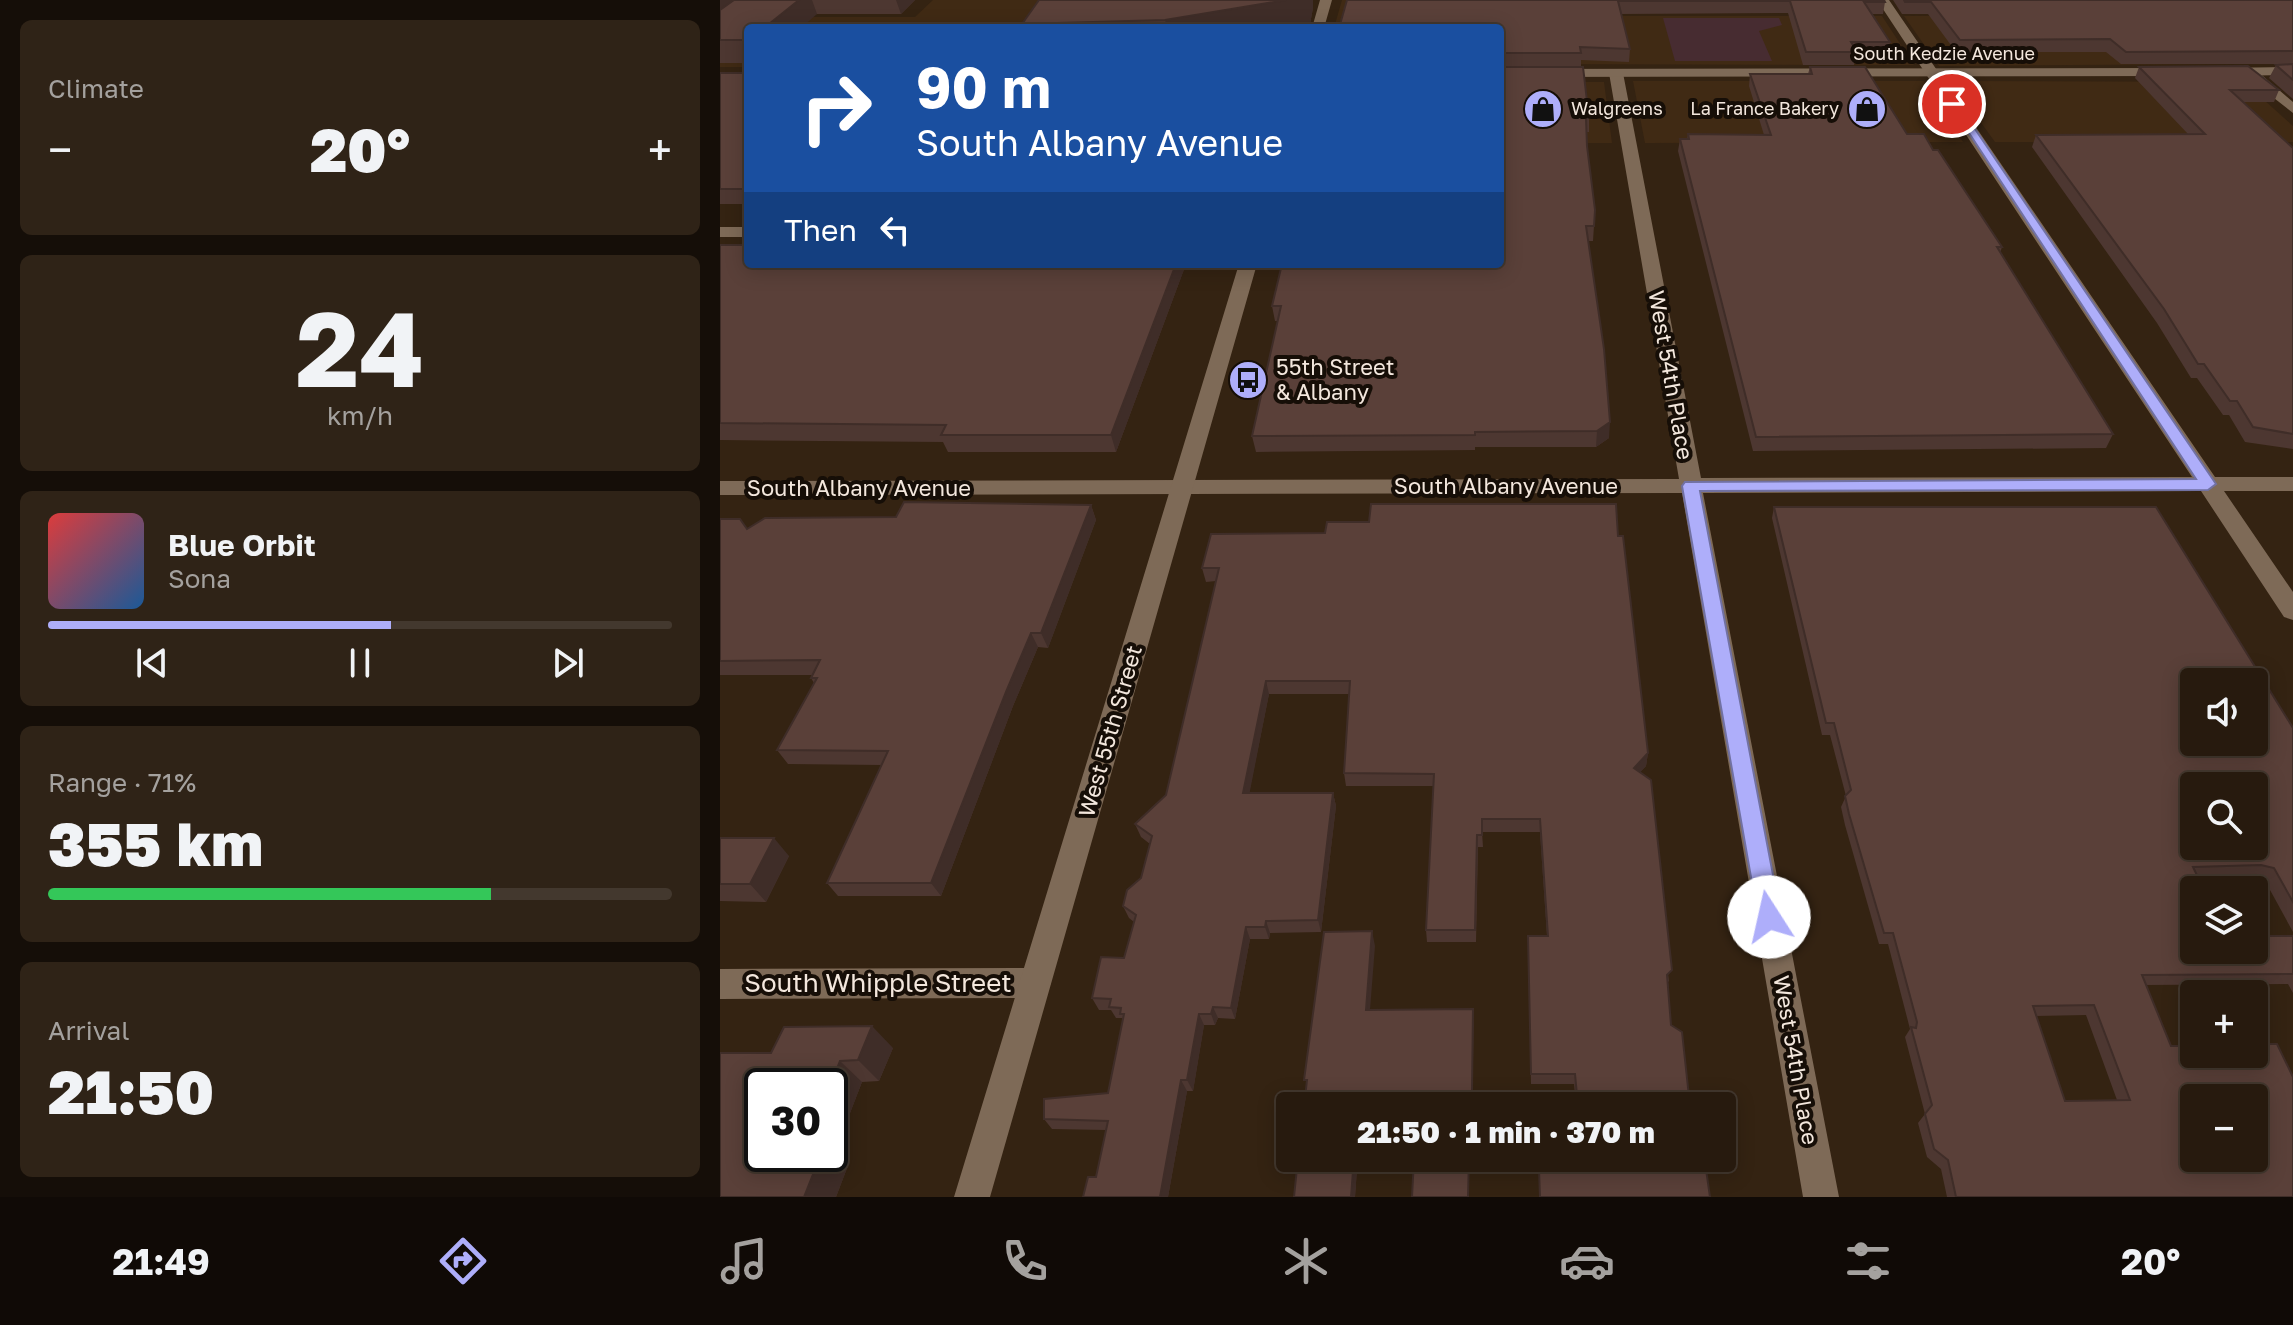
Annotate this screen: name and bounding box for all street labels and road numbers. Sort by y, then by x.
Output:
street label: South Kedzie Avenue [1853,42,2035,64]
street label: West 54th Place [1643,288,1700,462]
street label: South Albany Avenue [1394,472,1618,499]
street label: South Albany Avenue [747,474,971,501]
street label: West 55th Street [1072,642,1147,820]
street label: South Whipple Street [744,967,1012,998]
street label: West 54th Place [1768,973,1825,1147]

